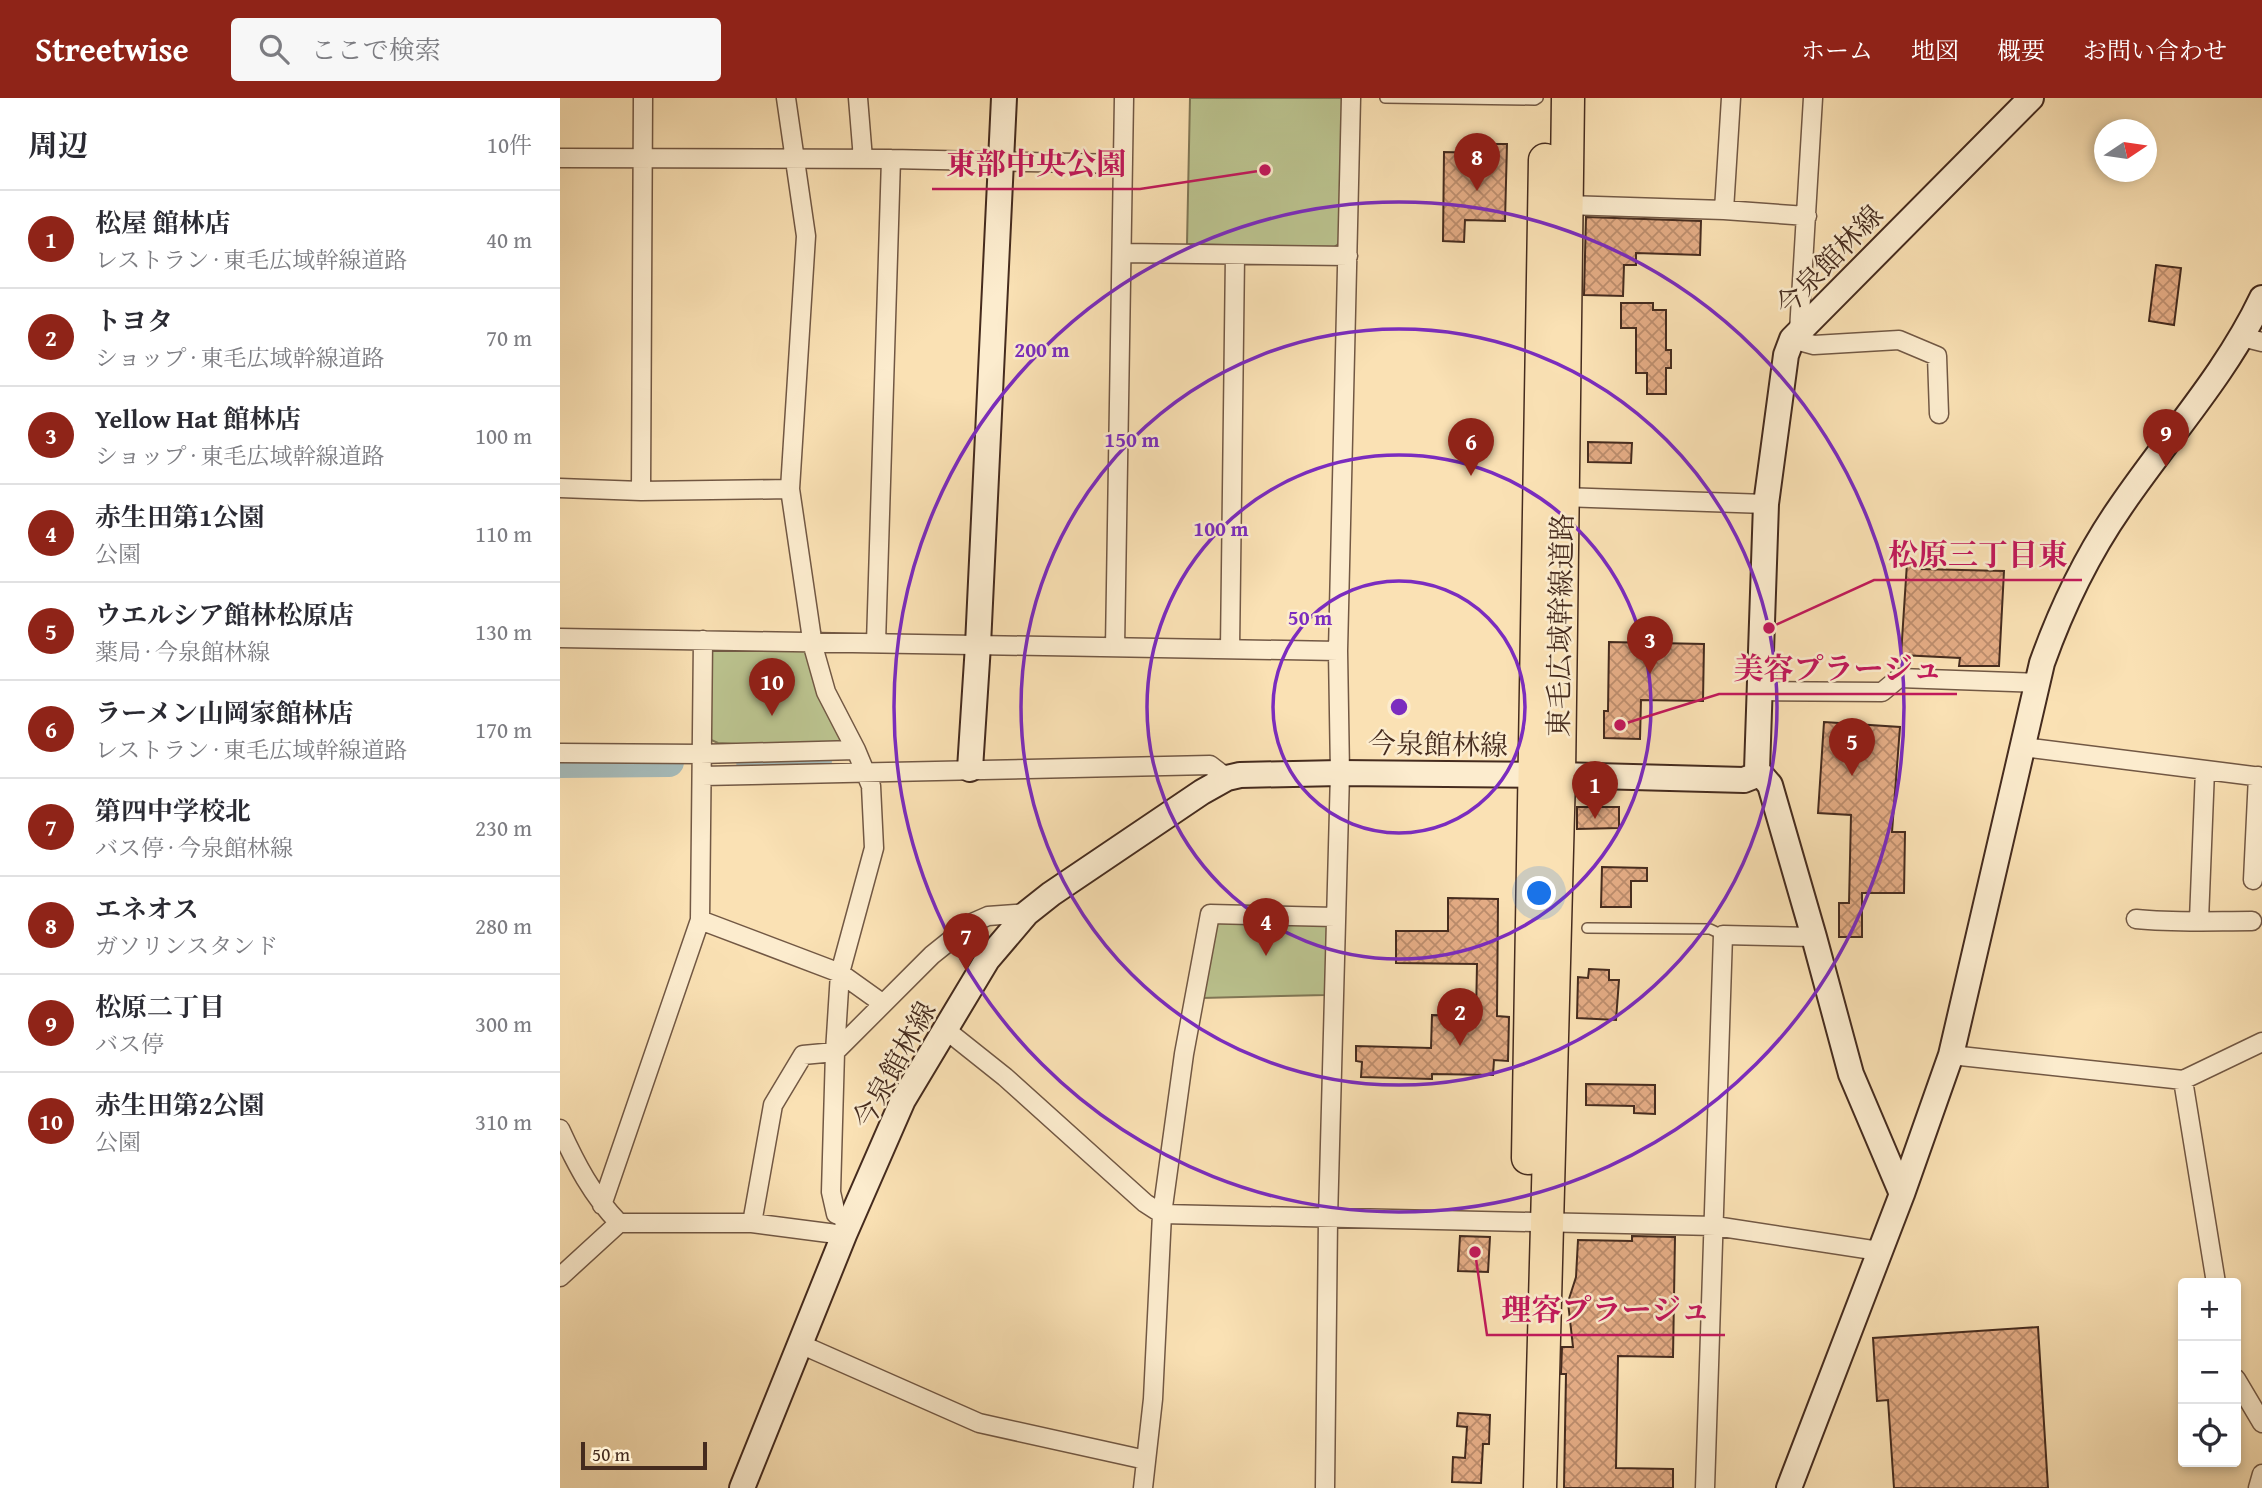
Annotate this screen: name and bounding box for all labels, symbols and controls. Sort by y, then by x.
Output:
search box [231,18,721,81]
text: Streetwise [35,25,189,73]
icon: search [255,30,293,68]
text: ここで検索 [311,30,441,69]
text: ホーム [1801,33,1873,68]
text: 地図 [1911,33,1959,68]
text: 概要 [1997,33,2045,68]
text: お問い合わせ [2083,33,2227,68]
north arrow [2094,119,2157,182]
text: 周辺 [28,123,88,167]
text: 10件 [487,128,532,161]
pin: 8 [1454,133,1500,191]
callout: 東部中央公園 [932,138,1140,189]
text: 東部中央公園 [946,141,1126,185]
street label: 今泉館林線 [1765,195,1892,324]
text: 松屋 館林店 [95,203,231,242]
text: 1 [45,223,57,256]
text: 40 m [486,223,532,256]
text: レストラン · 東毛広域幹線道路 [95,243,407,276]
text: トヨタ [95,301,173,340]
text: 2 [45,321,57,354]
text: 70 m [486,321,532,354]
text: 200 m [1014,334,1070,365]
text: ショップ · 東毛広域幹線道路 [95,341,385,374]
text: Yellow Hat 館林店 [95,399,301,438]
pin: 9 [2143,409,2189,467]
pin: 6 [1448,418,1494,476]
text: 3 [45,419,57,452]
text: 100 m [475,419,532,452]
text: 150 m [1104,424,1160,455]
text: ショップ · 東毛広域幹線道路 [95,439,385,472]
text: 赤生田第1公園 [95,497,264,536]
text: 100 m [1193,513,1249,544]
street label: 東毛広域幹線道路 [1537,513,1582,737]
text: 4 [45,517,57,550]
text: 110 m [475,517,532,550]
callout: 松原三丁目東 [1874,529,2082,580]
text: 松原三丁目東 [1888,532,2068,576]
text: 公園 [95,537,141,570]
text: ウエルシア館林松原店 [95,595,354,634]
text: 50 m [1288,602,1332,633]
text: 5 [45,615,57,648]
text: 130 m [475,615,532,648]
pin: 3 [1627,616,1673,674]
text: 薬局 · 今泉館林線 [95,635,270,668]
callout: 美容プラージュ [1719,643,1957,694]
text: 美容プラージュ [1734,646,1942,690]
pin: 10 [749,658,795,716]
text: ラーメン山岡家館林店 [95,693,354,732]
centre of rings [1387,695,1411,719]
text: 6 [45,713,57,746]
text: 170 m [475,713,532,746]
pin: 5 [1829,718,1875,776]
street label: 今泉館林線 [1368,722,1508,765]
text: レストラン · 東毛広域幹線道路 [95,733,407,766]
pin: 1 [1572,761,1618,819]
text: 第四中学校北 [95,791,251,830]
text: 7 [45,811,57,844]
text: 230 m [475,811,532,844]
text: バス停 · 今泉館林線 [95,831,293,864]
your location [1522,876,1556,910]
text: エネオス [95,889,199,928]
pin: 4 [1243,898,1289,956]
text: 8 [45,909,57,942]
text: 280 m [475,909,532,942]
pin: 7 [943,913,989,971]
text: ガソリンスタンド [95,929,278,962]
text: 松原二丁目 [95,987,225,1026]
pin: 2 [1437,988,1483,1046]
street label: 今泉館林線 [842,994,945,1136]
text: 9 [45,1007,57,1040]
text: 300 m [475,1007,532,1040]
text: バス停 [95,1027,164,1060]
text: 赤生田第2公園 [95,1085,264,1124]
text: 10 [39,1105,63,1138]
text: 310 m [475,1105,532,1138]
text: 公園 [95,1125,141,1158]
map controls [2178,1278,2241,1467]
button: + [2178,1278,2241,1341]
callout: 理容プラージュ [1487,1284,1725,1335]
text: 理容プラージュ [1502,1287,1710,1331]
button: − [2178,1341,2241,1404]
button: locate [2178,1404,2241,1467]
scale bar [581,1439,707,1471]
text: 50 m [592,1440,630,1468]

